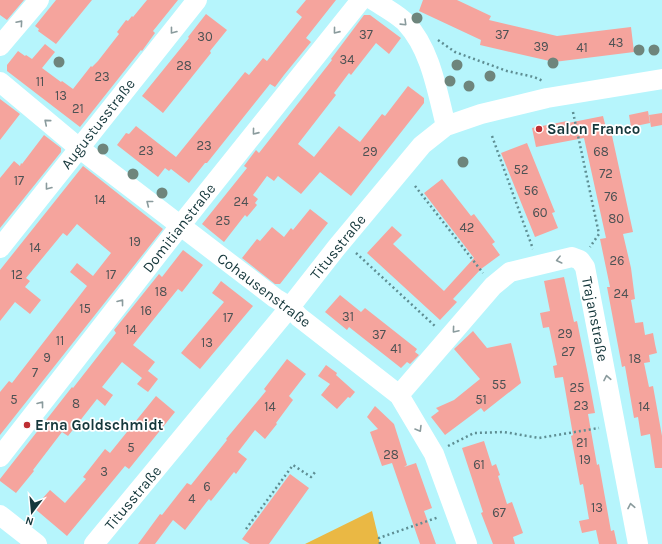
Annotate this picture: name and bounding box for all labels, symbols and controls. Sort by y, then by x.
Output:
one-way arrow [399,18,407,25]
one-way arrow [15,20,22,28]
one-way arrow [170,26,177,33]
one-way arrow [334,26,341,33]
house number: 37 [359,27,373,42]
house number: 37 [495,27,509,42]
house number: 30 [197,29,213,44]
house number: 43 [609,35,623,50]
house number: 39 [533,39,549,54]
house number: 41 [576,40,588,55]
house number: 34 [340,52,354,67]
house number: 28 [176,58,192,73]
house number: 23 [94,69,110,84]
house number: 11 [36,74,44,89]
street label: Augustusstraße [57,75,139,173]
house number: 13 [55,88,67,103]
house number: 21 [72,101,84,116]
one-way arrow [45,119,52,126]
place label: Salon Franco [547,120,640,138]
marker: Salon Franco [534,124,544,134]
one-way arrow [253,128,260,135]
house number: 23 [196,138,212,153]
house number: 23 [138,143,154,158]
house number: 29 [362,144,378,159]
house number: 68 [593,144,609,159]
house number: 52 [514,162,528,177]
house number: 72 [599,166,613,181]
house number: 17 [14,173,24,188]
street label: Domitianstraße [139,180,219,276]
one-way arrow [46,183,53,190]
house number: 56 [524,183,538,198]
house number: 76 [604,189,618,204]
house number: 14 [94,192,106,207]
house number: 24 [234,194,248,209]
one-way arrow [147,200,154,207]
house number: 60 [532,205,548,220]
street label: Titusstraße [306,211,370,283]
house number: 80 [608,211,624,226]
house number: 25 [216,213,230,228]
house number: 42 [460,220,474,235]
house number: 19 [129,234,141,249]
house number: 14 [29,240,41,255]
street label: Cohausenstraße [214,249,314,331]
house number: 26 [610,253,624,268]
one-way arrow [556,255,563,264]
house number: 12 [11,267,23,282]
house number: 17 [106,267,116,282]
street label: Trajanstraße [578,275,612,363]
house number: 18 [155,284,167,299]
house number: 24 [614,286,628,301]
one-way arrow [117,299,124,306]
house number: 15 [79,301,91,316]
house number: 16 [140,303,152,318]
house number: 31 [342,309,354,324]
house number: 17 [223,310,233,325]
house number: 14 [125,322,137,337]
one-way arrow [453,325,460,332]
house number: 29 [557,326,573,341]
house number: 37 [372,327,386,342]
house number: 11 [56,333,64,348]
house number: 13 [201,335,213,350]
house number: 41 [390,341,402,356]
house number: 27 [561,344,575,359]
house number: 9 [43,350,51,365]
house number: 18 [629,351,641,366]
house number: 7 [32,365,38,380]
one-way arrow [603,375,611,381]
house number: 55 [492,377,506,392]
house number: 25 [570,380,584,395]
house number: 5 [10,392,18,407]
house number: 51 [475,392,487,407]
house number: 8 [72,396,80,411]
house number: 23 [573,398,589,413]
house number: 14 [264,399,276,414]
house number: 14 [638,399,650,414]
one-way arrow [37,402,44,409]
place label: Erna Goldschmidt [35,416,164,434]
marker: Erna Goldschmidt [22,420,32,430]
one-way arrow [415,425,422,432]
house number: 21 [576,435,588,450]
house number: 5 [127,440,135,455]
house number: 28 [383,447,399,462]
house number: 19 [579,452,591,467]
house number: 61 [473,457,485,472]
street label: Titusstraße [101,462,165,534]
house number: 3 [100,464,108,479]
house number: 6 [203,479,211,494]
house number: 4 [188,491,196,506]
north arrow [12,492,52,532]
house number: 13 [591,500,603,515]
one-way arrow [627,503,636,509]
house number: 67 [492,505,506,520]
text: N [24,514,35,528]

